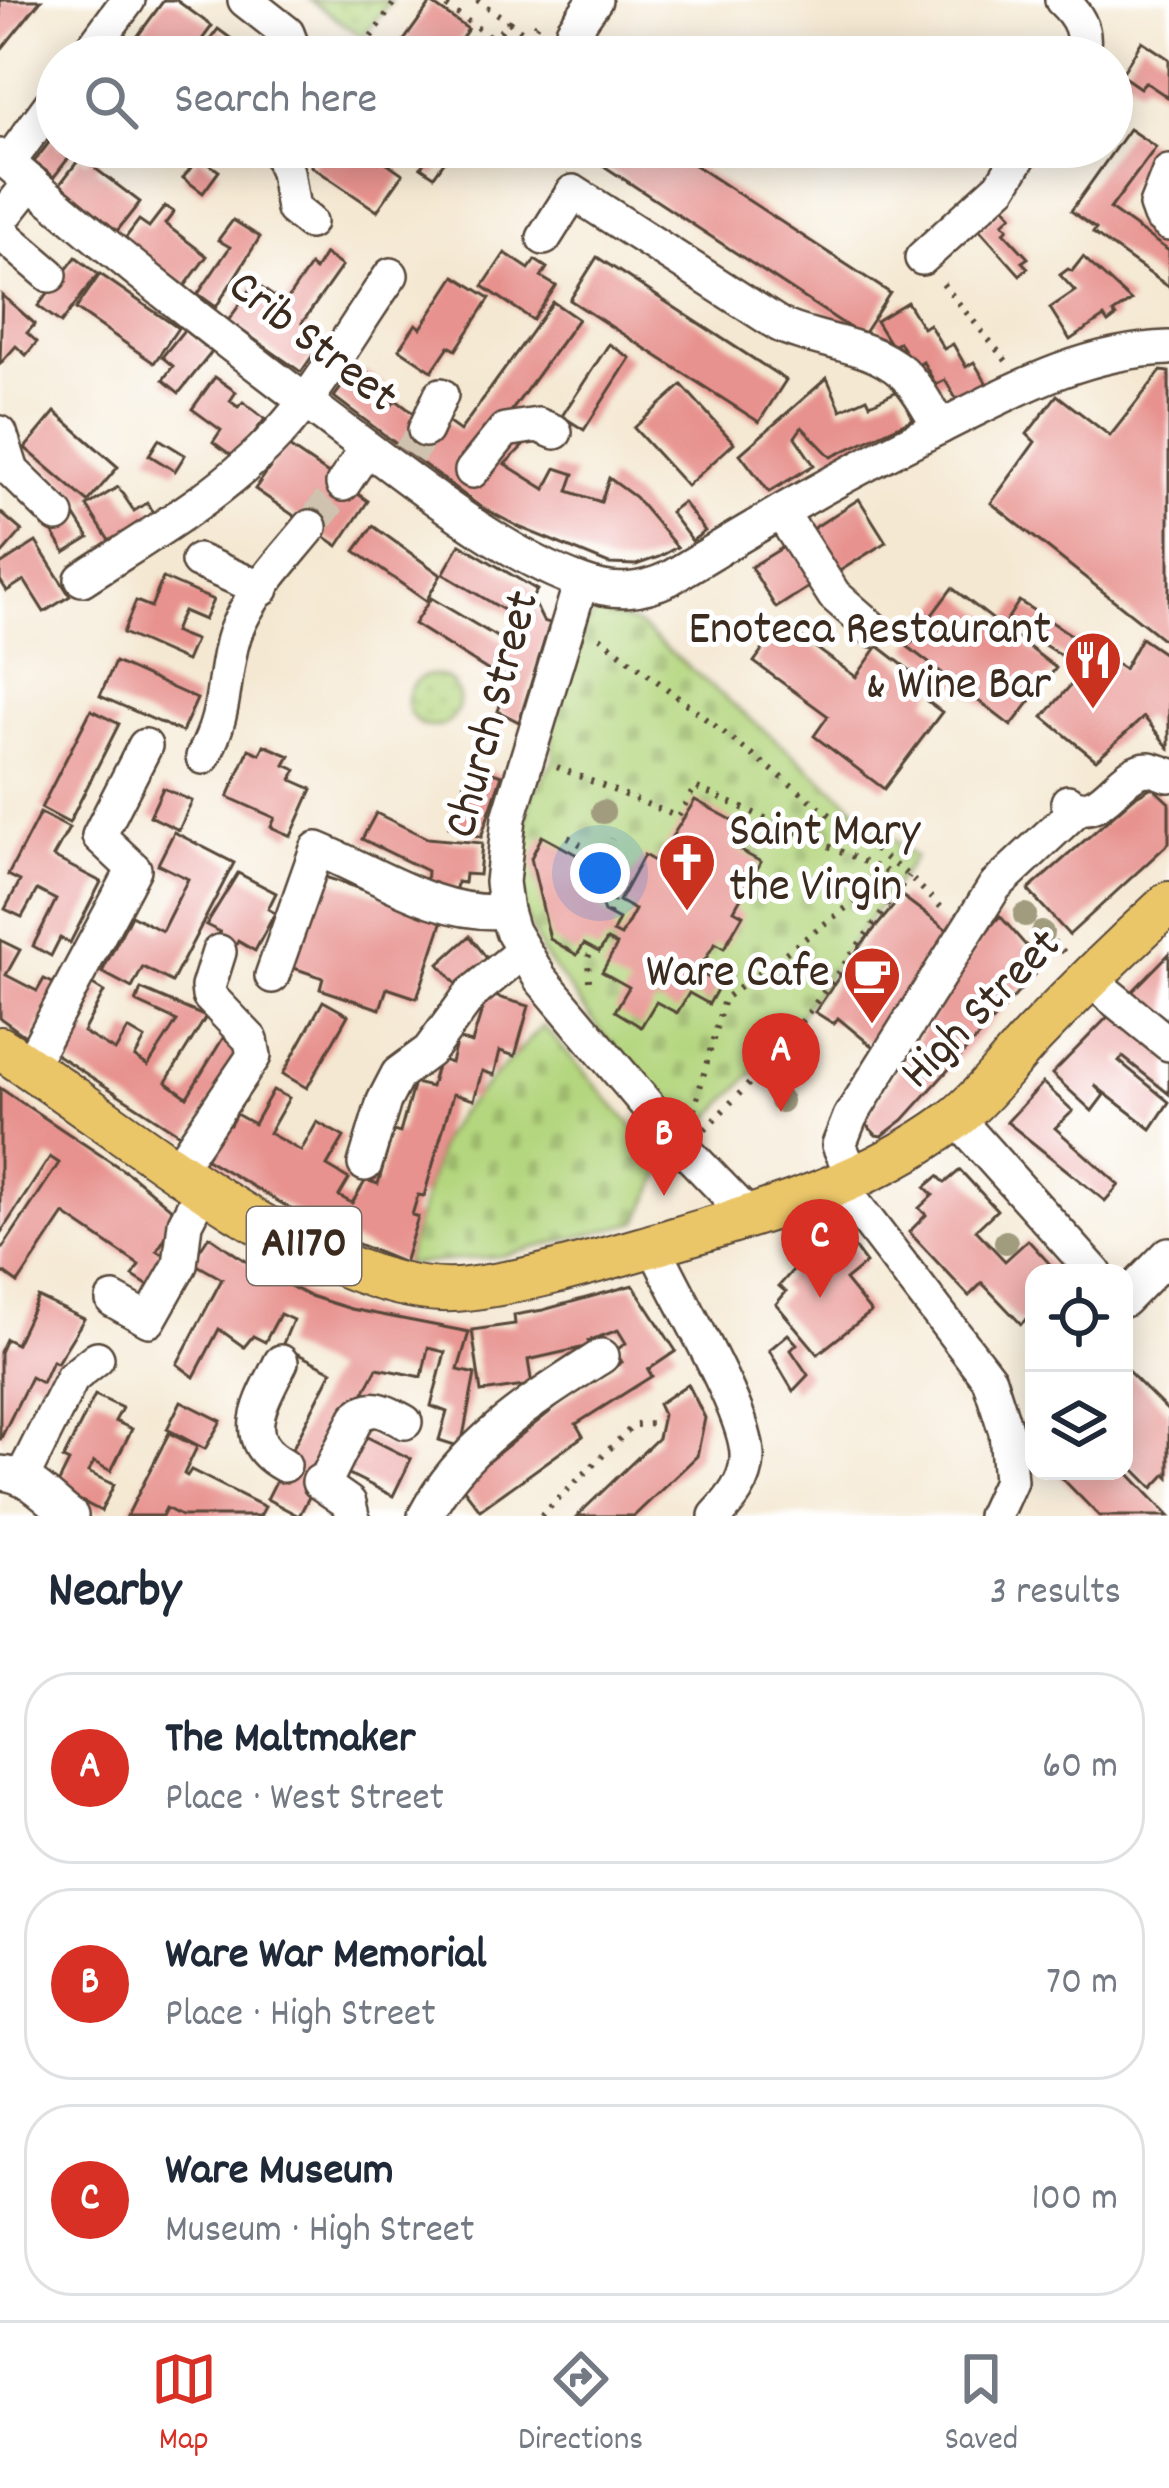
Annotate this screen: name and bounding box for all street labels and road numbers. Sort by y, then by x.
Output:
street label: Crib Street [211,256,411,432]
street label: Church Street [429,584,561,846]
street label: High Street [886,914,1080,1108]
road number: A1170 [247,1207,361,1285]

